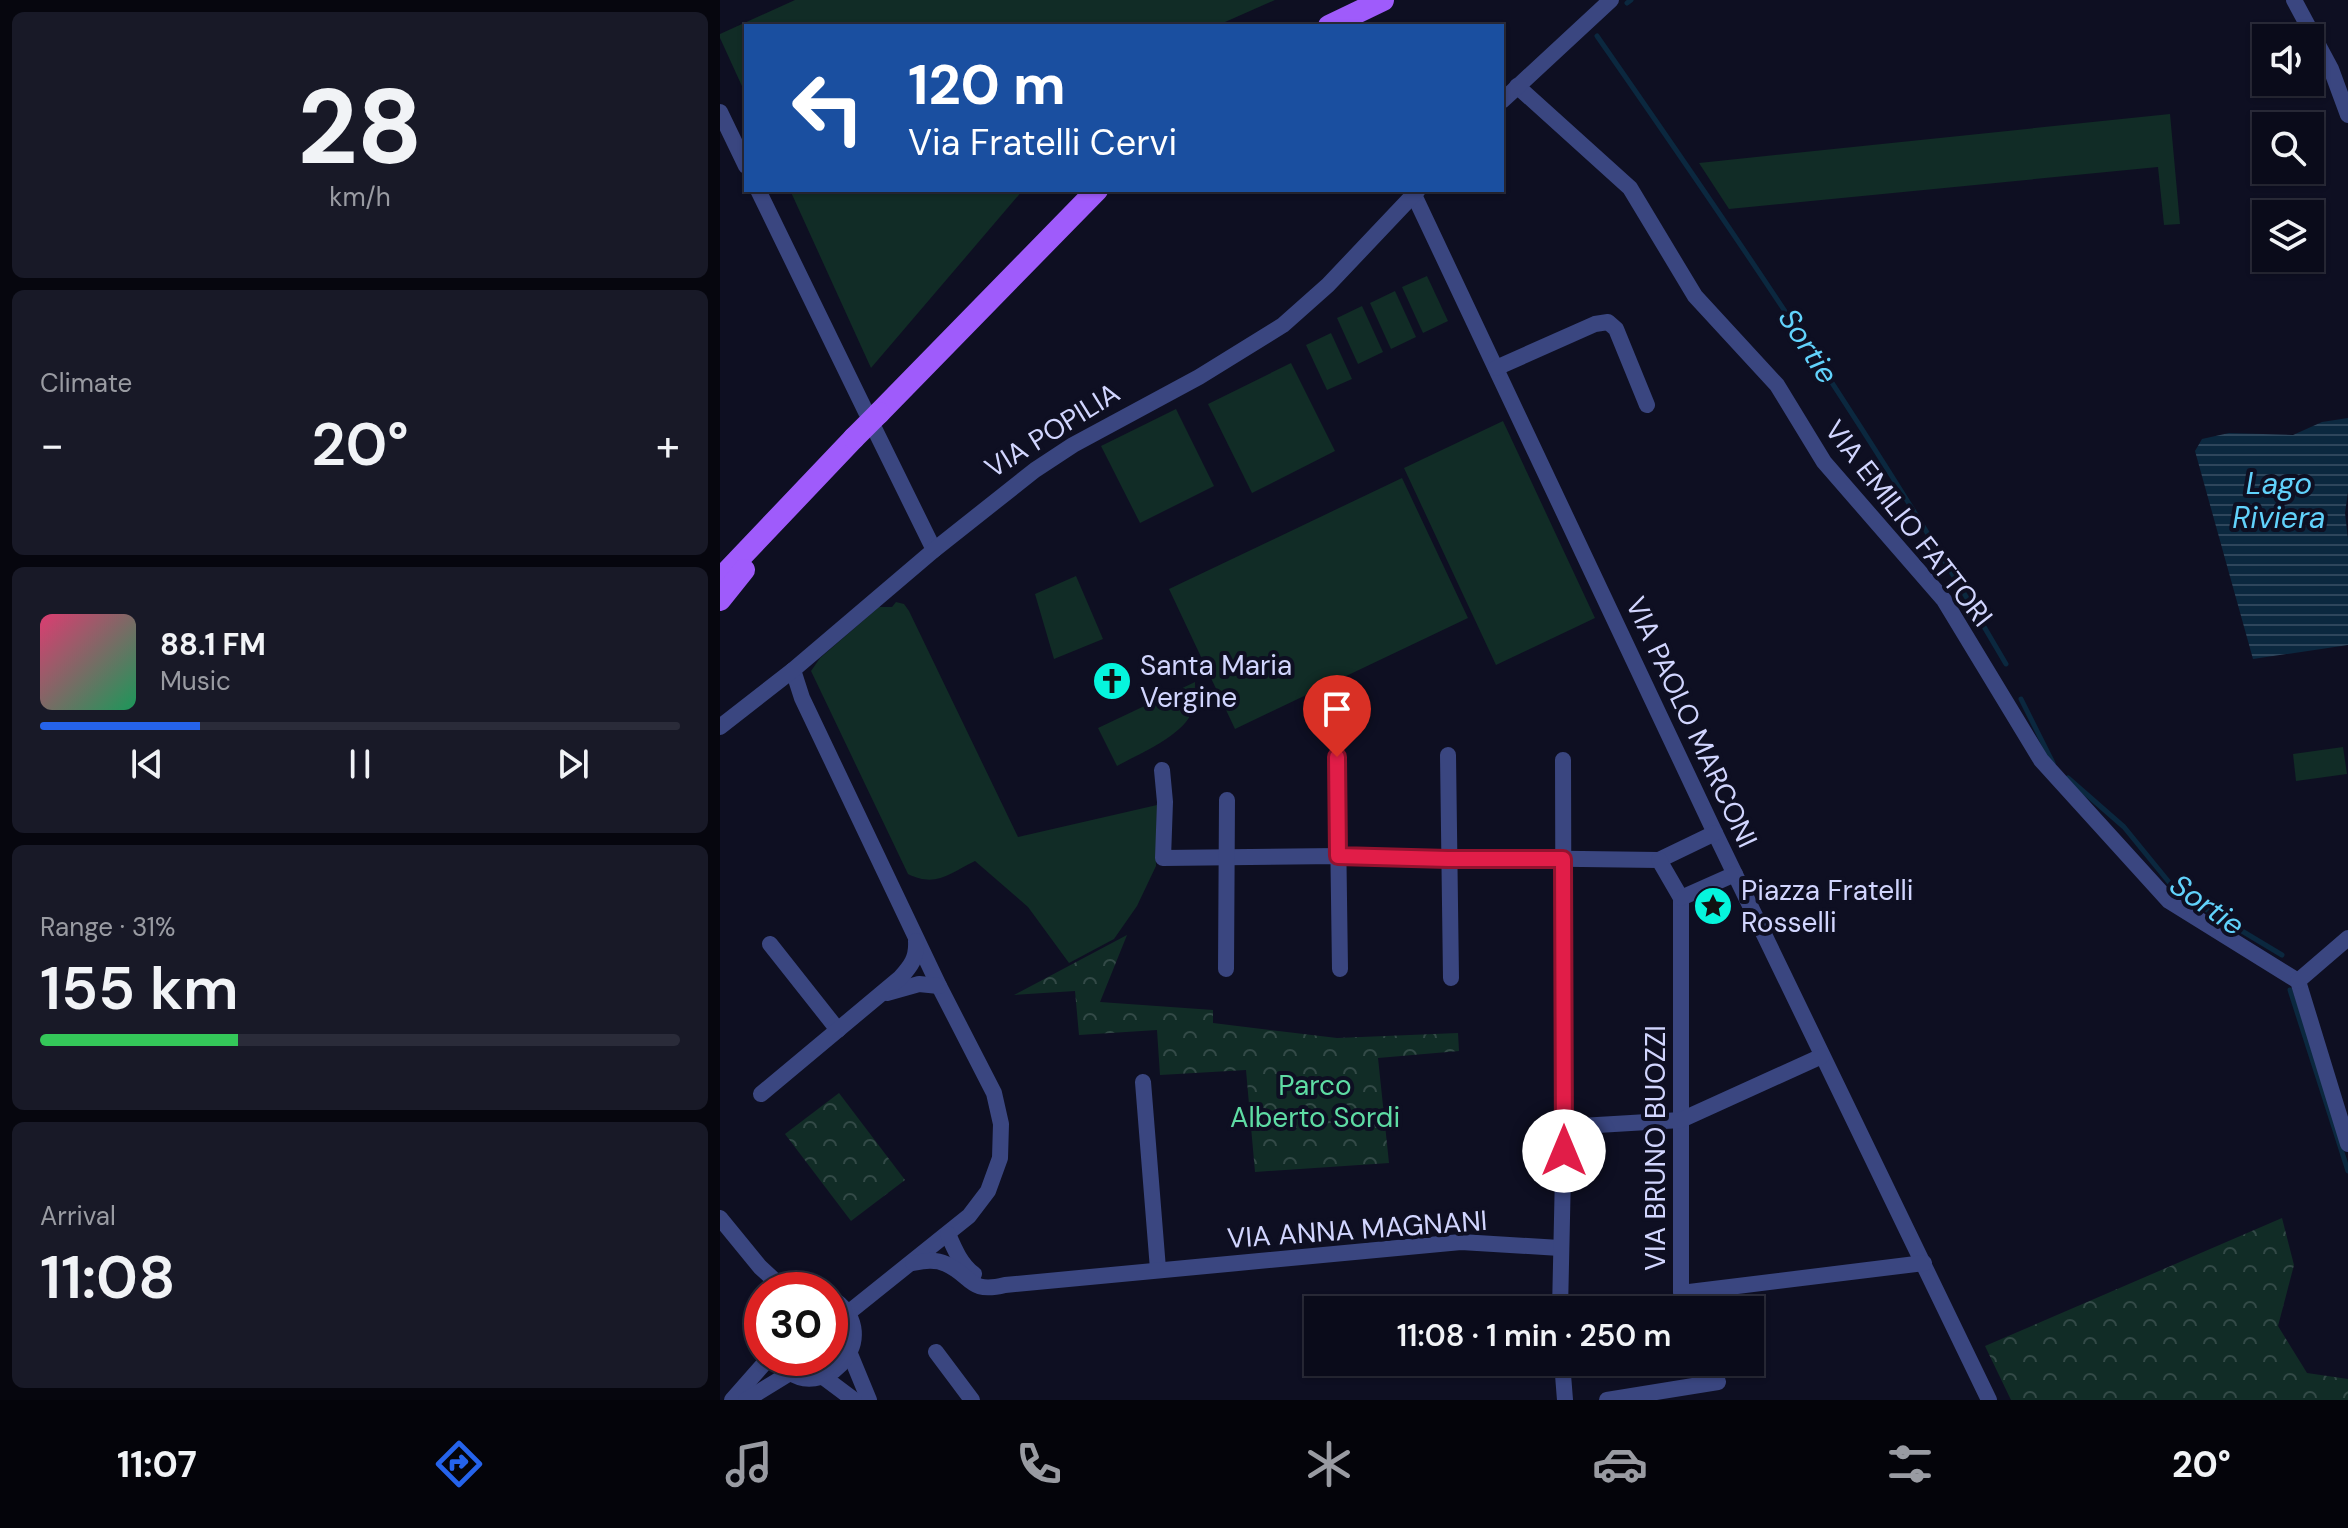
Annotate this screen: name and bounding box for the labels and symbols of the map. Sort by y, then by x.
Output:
water label: Sortie [1770,301,1847,391]
street label: VIA POPILIA [978,374,1126,486]
street label: VIA EMILIO FATTORI [1816,413,2001,634]
water label: Lago Riviera [2232,464,2326,537]
street label: VIA PAOLO MARCONI [1617,591,1766,854]
place label: Santa Maria Vergine [1140,647,1292,716]
church icon: Santa Maria Vergine [1091,660,1133,702]
pin [1303,675,1371,757]
water label: Sortie [2162,865,2252,944]
place label: Piazza Fratelli Rosselli [1741,872,1913,941]
place icon: Piazza Fratelli Rosselli [1692,885,1734,927]
street label: VIA BRUNO BUOZZI [1637,1025,1674,1271]
park label: Parco Alberto Sordi [1230,1067,1400,1136]
position arrow [1522,1109,1606,1193]
street label: VIA ANNA MAGNANI [1226,1202,1488,1257]
speed limit sign: 30 [744,1272,848,1376]

